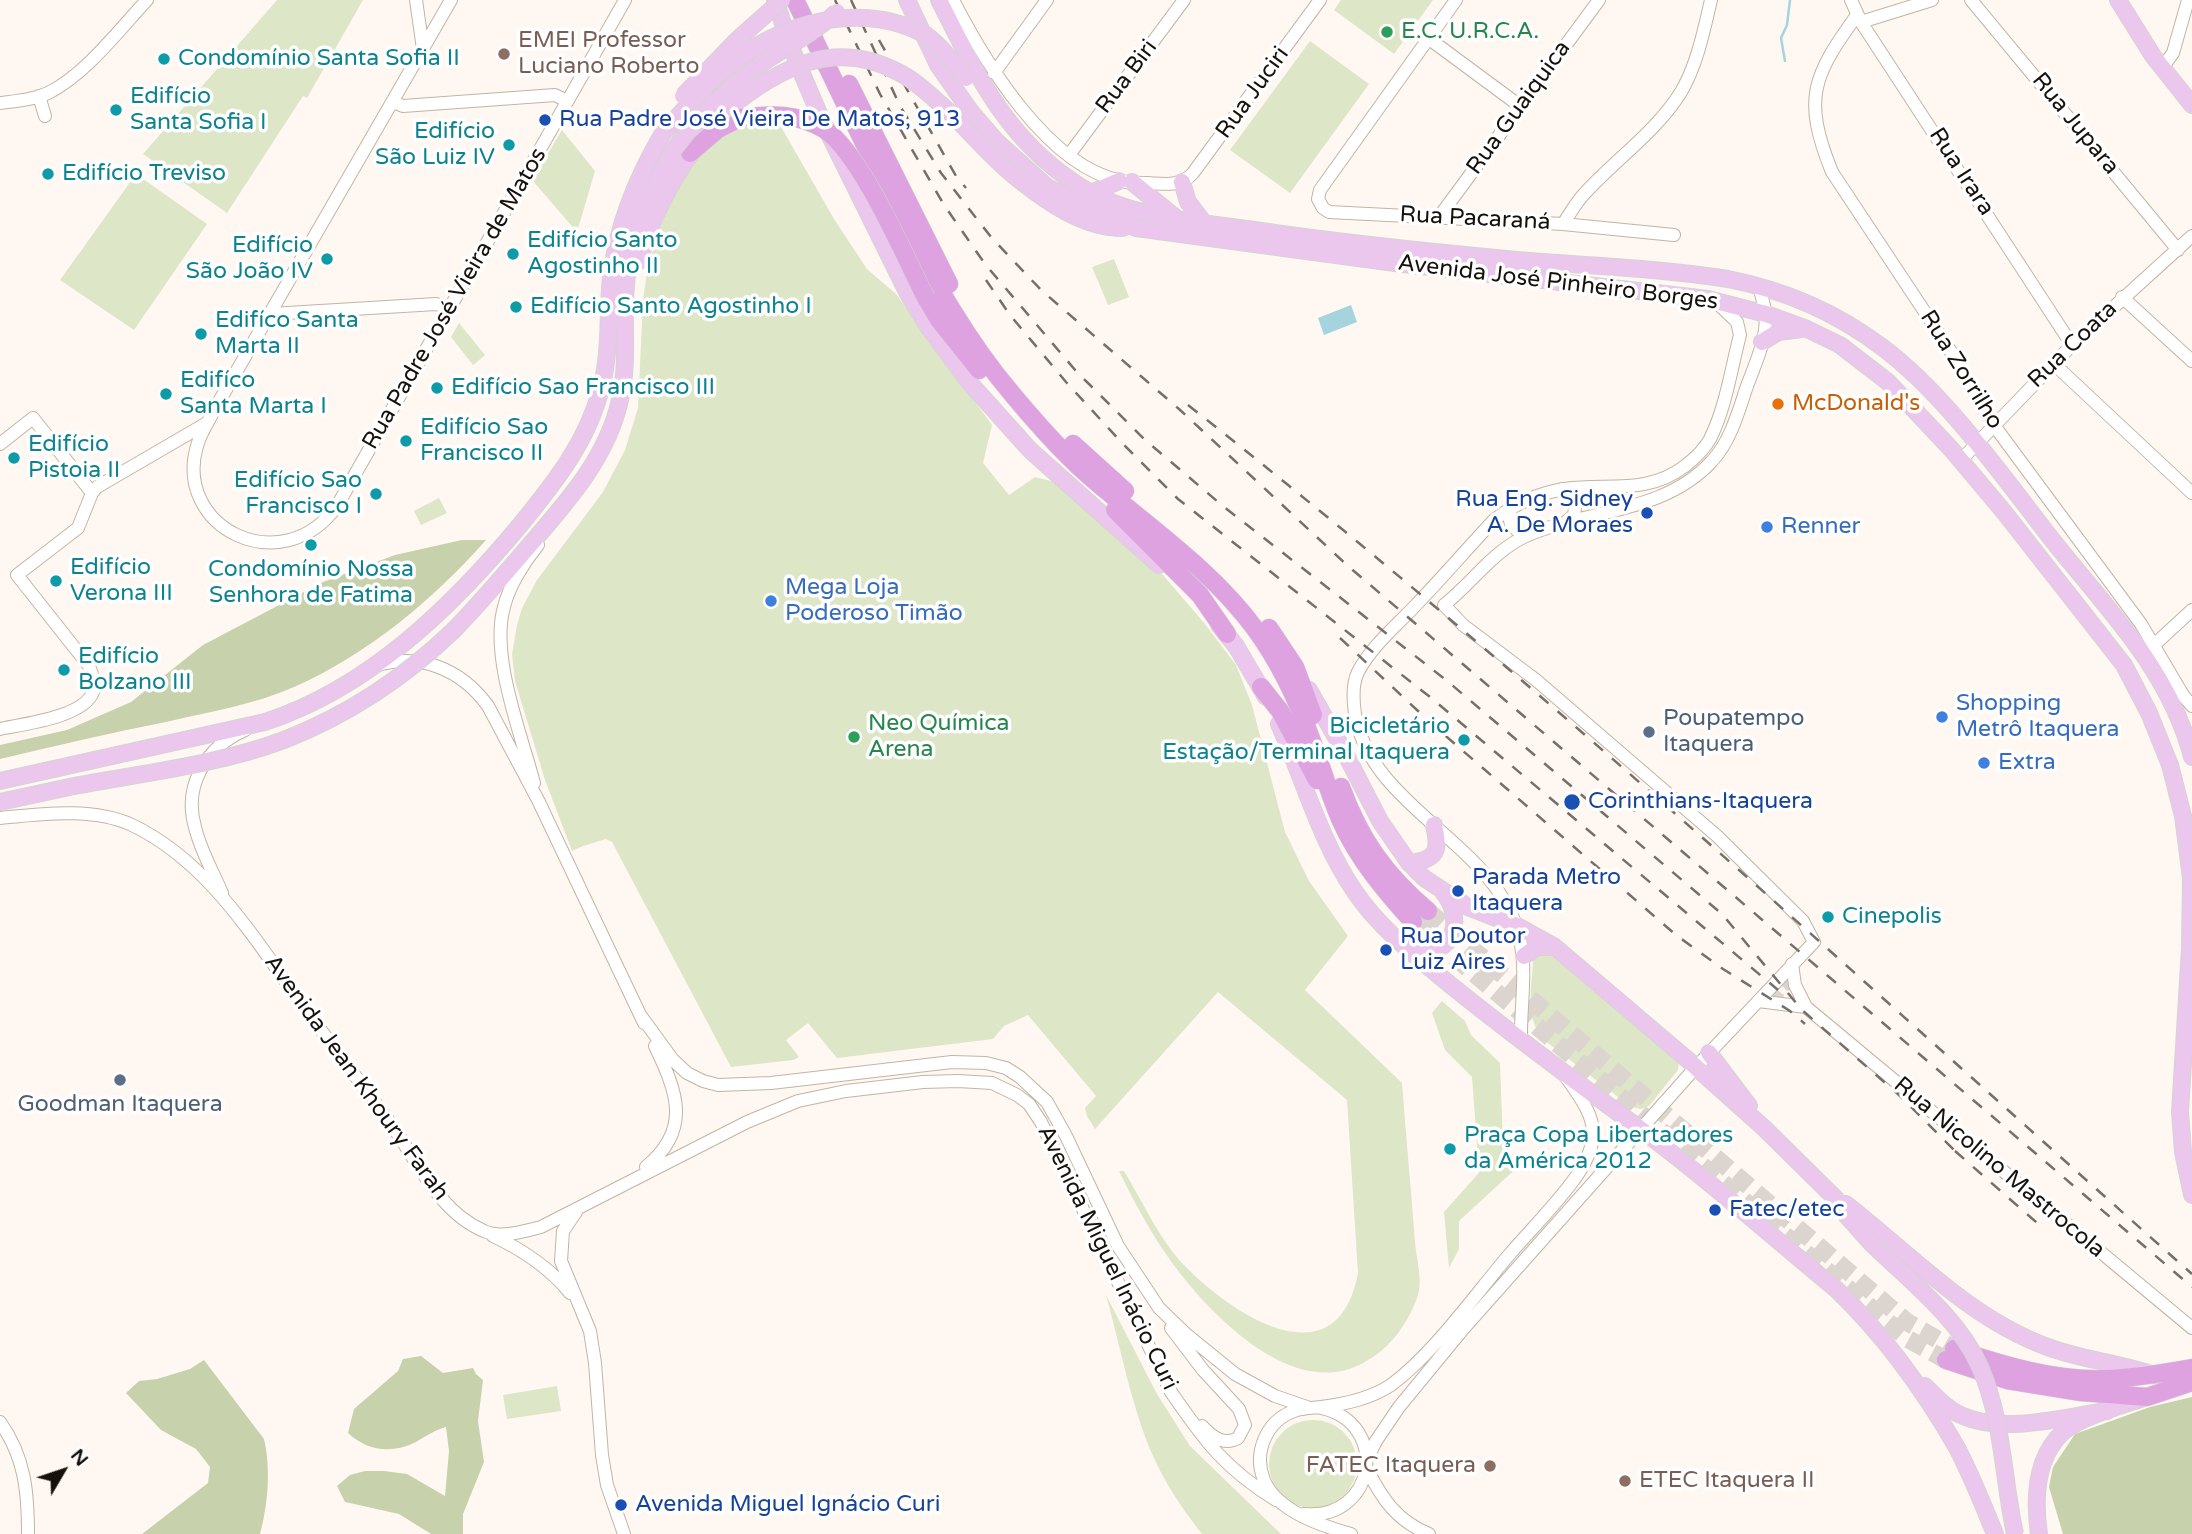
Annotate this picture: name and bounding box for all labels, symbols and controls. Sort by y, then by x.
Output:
place label: E.C. U.R.C.A. [1401,18,1539,46]
marker: E.C. U.R.C.A. [1379,24,1395,40]
place label: EMEI Professor Luciano Roberto [518,27,699,81]
street label: Rua Biri [1090,35,1164,119]
street label: Rua Guaiquica [1461,36,1577,180]
street label: Rua Juciri [1211,42,1295,144]
place label: Condomínio Santa Sofia II [178,45,460,73]
marker: EMEI Professor Luciano Roberto [496,46,512,62]
marker: Condomínio Santa Sofia II [156,51,172,67]
street label: Rua Jupara [2026,67,2124,181]
place label: Edifício Santa Sofia I [130,83,267,137]
marker: Edifício Santa Sofia I [108,102,124,118]
place label: Rua Padre José Vieira De Matos, 913 [559,106,960,134]
marker: Rua Padre José Vieira De Matos, 913 [537,112,553,128]
place label: Edifício São Luiz IV [375,118,495,172]
street label: Rua Irara [1922,123,2000,221]
marker: Edifício São Luiz IV [501,137,517,153]
street label: Rua Padre José Vieira de Matos [357,143,553,455]
place label: Edifício Treviso [62,160,226,188]
marker: Edifício Treviso [40,166,56,182]
street label: Rua Pacaraná [1399,201,1551,237]
place label: Edifício Santo Agostinho II [527,227,677,281]
place label: Edifício São João IV [186,232,313,286]
marker: Edifício Santo Agostinho II [505,246,521,262]
street label: Avenida José Pinheiro Borges [1396,250,1720,316]
marker: Edifício São João IV [319,251,335,267]
place label: Edifício Santo Agostinho I [530,293,812,321]
street label: Rua Coata [2023,296,2123,394]
marker: Edifício Santo Agostinho I [508,299,524,315]
street label: Rua Zorrilho [1914,305,2008,435]
place label: Edifíco Santa Marta II [215,307,359,361]
marker: Edifíco Santa Marta II [193,326,209,342]
place label: Edifíco Santa Marta I [180,367,327,421]
place label: Edifício Sao Francisco III [451,374,715,402]
marker: Edifício Sao Francisco III [429,380,445,396]
marker: Edifíco Santa Marta I [158,386,174,402]
place label: McDonald's [1792,390,1920,418]
marker: McDonald's [1770,396,1786,412]
place label: Edifício Sao Francisco II [420,414,548,468]
place label: Edifício Pistoia II [28,431,120,485]
marker: Edifício Sao Francisco II [398,433,414,449]
marker: Edifício Pistoia II [6,450,22,466]
place label: Edifício Sao Francisco I [234,467,362,521]
marker: Edifício Sao Francisco I [368,486,384,502]
place label: Rua Eng. Sidney A. De Moraes [1455,486,1633,540]
marker: Rua Eng. Sidney A. De Moraes [1639,505,1655,521]
place label: Renner [1781,513,1860,541]
marker: Renner [1759,519,1775,535]
marker: Condomínio Nossa Senhora de Fatima [303,537,319,553]
place label: Edifício Verona III [70,554,173,608]
place label: Condomínio Nossa Senhora de Fatima [208,556,414,610]
marker: Edifício Verona III [48,573,64,589]
place label: Mega Loja Poderoso Timão [785,574,963,628]
marker: Mega Loja Poderoso Timão [763,593,779,609]
place label: Edifício Bolzano III [78,643,192,697]
marker: Edifício Bolzano III [56,662,72,678]
place label: Shopping Metrô Itaquera [1956,690,2119,744]
place label: Poupatempo Itaquera [1663,705,1805,759]
marker: Shopping Metrô Itaquera [1934,709,1950,725]
place label: Neo Química Arena [868,710,1009,764]
place label: Bicicletário Estação/Terminal Itaquera [1162,713,1450,767]
marker: Poupatempo Itaquera [1641,724,1657,740]
marker: Neo Química Arena [846,729,862,745]
marker: Bicicletário Estação/Terminal Itaquera [1456,732,1472,748]
place label: Extra [1998,749,2056,777]
marker: Extra [1976,755,1992,771]
place label: Corinthians-Itaquera [1588,788,1813,816]
marker: Corinthians-Itaquera [1562,792,1582,812]
place label: Parada Metro Itaquera [1472,864,1621,918]
marker: Parada Metro Itaquera [1450,883,1466,899]
place label: Cinepolis [1842,903,1942,931]
marker: Cinepolis [1820,909,1836,925]
place label: Rua Doutor Luiz Aires [1400,923,1526,977]
marker: Rua Doutor Luiz Aires [1378,942,1394,958]
street label: Avenida Jean Khoury Farah [258,950,454,1206]
marker: Goodman Itaquera [112,1072,128,1088]
street label: Rua Nicolino Mastrocola [1888,1072,2110,1264]
place label: Goodman Itaquera [17,1091,223,1119]
street label: Avenida Miguel Inácio Curi [1031,1121,1183,1395]
place label: Praça Copa Libertadores da América 2012 [1464,1122,1733,1176]
marker: Praça Copa Libertadores da América 2012 [1442,1141,1458,1157]
place label: Fatec/etec [1729,1196,1844,1224]
marker: Fatec/etec [1707,1202,1723,1218]
north arrow [28,1436,98,1506]
text: N [66,1445,93,1471]
place label: FATEC Itaquera [1306,1452,1476,1480]
marker: FATEC Itaquera [1482,1458,1498,1474]
place label: ETEC Itaquera II [1639,1467,1815,1495]
marker: ETEC Itaquera II [1617,1473,1633,1489]
place label: Avenida Miguel Ignácio Curi [635,1491,940,1519]
marker: Avenida Miguel Ignácio Curi [613,1497,629,1513]

